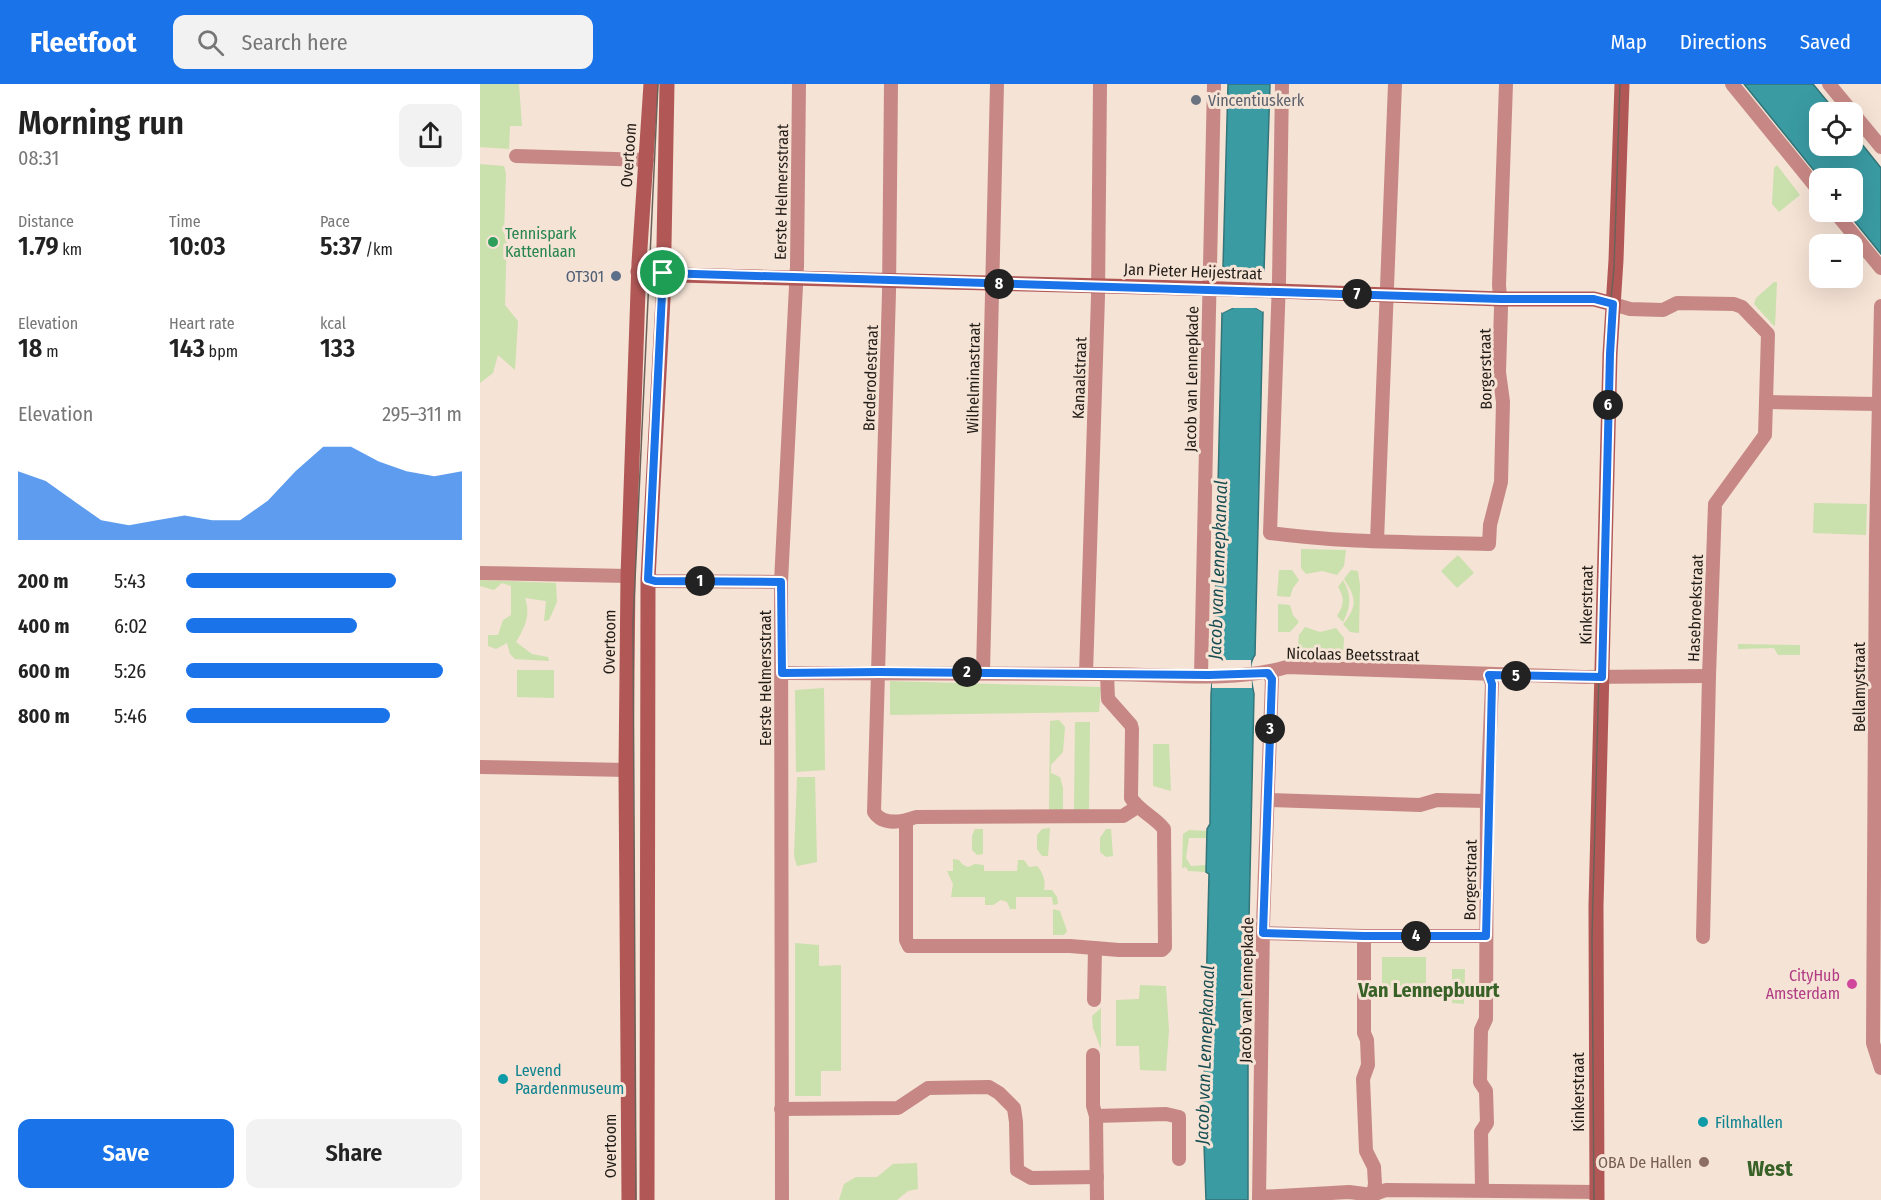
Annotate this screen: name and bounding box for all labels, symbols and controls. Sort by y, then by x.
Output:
search box [173,15,593,69]
text: Fleetfoot [30,26,137,59]
icon: search [194,26,227,59]
text: Search here [242,29,348,56]
text: Map [1610,29,1647,55]
text: Directions [1680,29,1767,55]
text: Saved [1800,29,1851,55]
place label: Vincentiuskerk [1208,91,1305,110]
marker: Vincentiuskerk [1189,93,1203,107]
map controls [1809,102,1863,288]
button: locate [1809,102,1863,156]
text: Morning run [18,103,184,143]
button: share [399,104,462,167]
street label: Overtoom [617,122,640,188]
street label: Eerste Helmersstraat [771,123,792,260]
text: 08:31 [18,146,59,170]
button: + [1809,168,1863,222]
text: Distance [18,212,74,231]
text: Time [169,212,201,231]
text: Pace [320,212,350,231]
place label: Tennispark Kattenlaan [505,224,577,261]
text: 1.79 [18,231,59,262]
text: 10:03 [169,231,226,262]
text: 5:37 [320,231,362,262]
button: − [1809,234,1863,288]
marker: Tennispark Kattenlaan [486,235,500,249]
text: km [59,240,82,259]
text: /km [362,240,393,259]
pin [637,247,688,298]
icon: arrive [646,256,679,289]
street label: Jan Pieter Heijestraat [1123,260,1263,283]
place label: OT301 [566,267,604,286]
marker: OT301 [609,269,623,283]
pin: 8 [984,269,1014,299]
text: 8 [995,274,1003,293]
pin: 7 [1342,279,1372,309]
text: 7 [1354,284,1360,303]
street label: Jacob van Lennepkade [1181,306,1202,452]
text: Elevation [18,314,78,333]
text: Heart rate [169,314,235,333]
text: kcal [320,314,346,333]
street label: Wilhelminastraat [963,321,984,434]
street label: Brederodestraat [859,324,882,431]
street label: Borgerstraat [1475,328,1496,410]
text: 18 [18,333,42,364]
text: 143 [169,333,205,364]
text: 133 [320,333,355,364]
street label: Kanaalstraat [1069,336,1090,419]
text: m [42,342,58,361]
text: bpm [205,342,238,361]
pin: 6 [1593,390,1623,420]
text: 6 [1604,395,1612,414]
text: Elevation [18,402,93,426]
text: 295–311 m [382,402,462,426]
water label: Jacob van Lennepkanaal [1204,480,1232,661]
street label: Hasebroekstraat [1684,553,1707,662]
street label: Kinkerstraat [1576,564,1597,645]
pin: 1 [685,566,715,596]
text: 200 m [18,569,69,593]
text: 5:43 [114,569,146,593]
text: 1 [697,571,703,590]
street label: Overtoom [599,609,620,675]
street label: Eerste Helmersstraat [756,609,775,746]
text: 400 m [18,614,70,638]
text: 6:02 [114,614,147,638]
street label: Bellamystraat [1850,641,1869,732]
street label: Nicolaas Beetsstraat [1286,644,1421,665]
pin: 2 [952,657,982,687]
text: 600 m [18,659,70,683]
text: 5:26 [114,659,146,683]
pin: 5 [1501,661,1531,691]
text: 2 [963,662,971,681]
text: 5 [1512,666,1520,685]
text: 800 m [18,704,70,728]
text: 5:46 [114,704,147,728]
pin: 3 [1255,714,1285,744]
text: 3 [1266,719,1274,738]
street label: Borgerstraat [1460,839,1481,921]
street label: Jacob van Lennepkade [1236,917,1257,1063]
pin: 4 [1401,921,1431,951]
text: 4 [1412,926,1420,945]
water label: Jacob van Lennepkanaal [1191,965,1219,1146]
place label: CityHub Amsterdam [1766,966,1840,1003]
marker: CityHub Amsterdam [1845,977,1859,991]
district label: Van Lennepbuurt [1357,978,1501,1002]
street label: Kinkerstraat [1569,1051,1588,1132]
place label: Levend Paardenmuseum [515,1061,624,1098]
marker: Levend Paardenmuseum [496,1072,510,1086]
place label: Filmhallen [1715,1113,1783,1132]
street label: Overtoom [601,1114,620,1178]
marker: Filmhallen [1696,1115,1710,1129]
button: Save [18,1119,234,1188]
button: Share [246,1119,462,1188]
place label: OBA De Hallen [1598,1153,1692,1172]
marker: OBA De Hallen [1697,1155,1711,1169]
district label: West [1747,1155,1793,1182]

